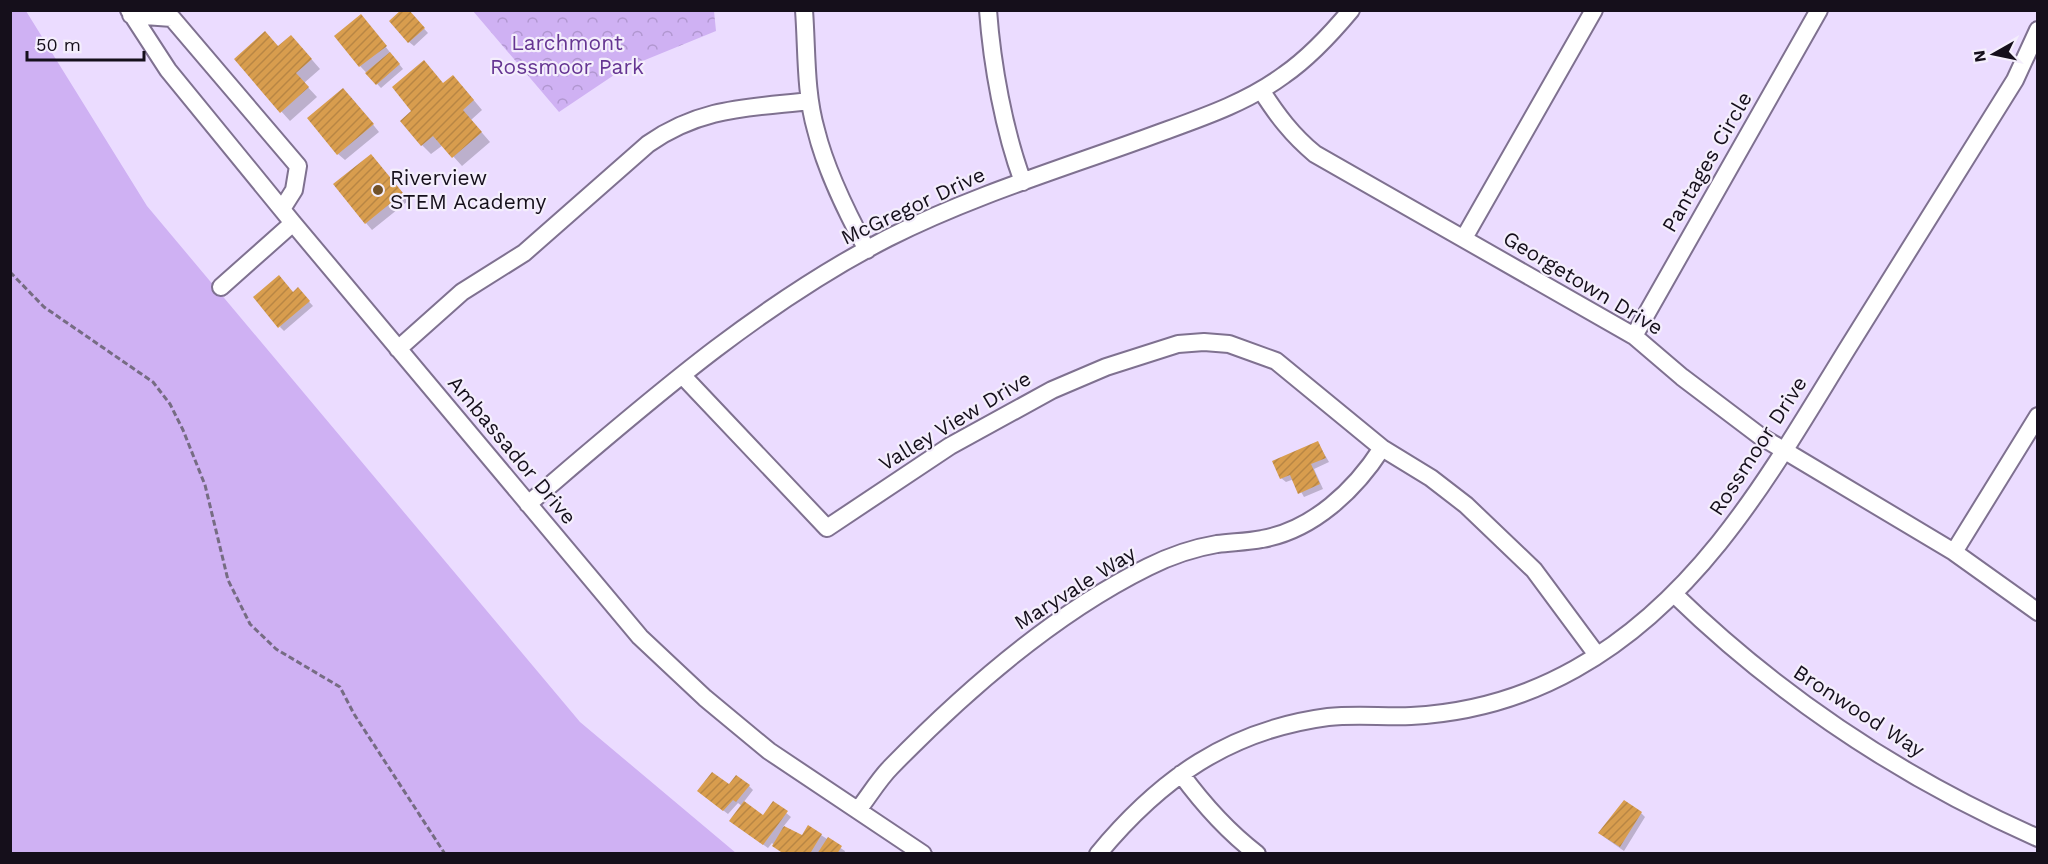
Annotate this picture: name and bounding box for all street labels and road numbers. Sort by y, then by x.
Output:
street label: Pantages Circle [1656,87,1757,237]
street label: McGregor Drive [837,161,989,250]
street label: Georgetown Drive [1499,225,1668,340]
street label: Valley View Drive [874,365,1035,476]
street label: Ambassador Drive [443,370,582,529]
street label: Rossmoor Drive [1703,371,1812,520]
street label: Maryvale Way [1009,540,1140,635]
street label: Bronwood Way [1789,659,1930,762]

